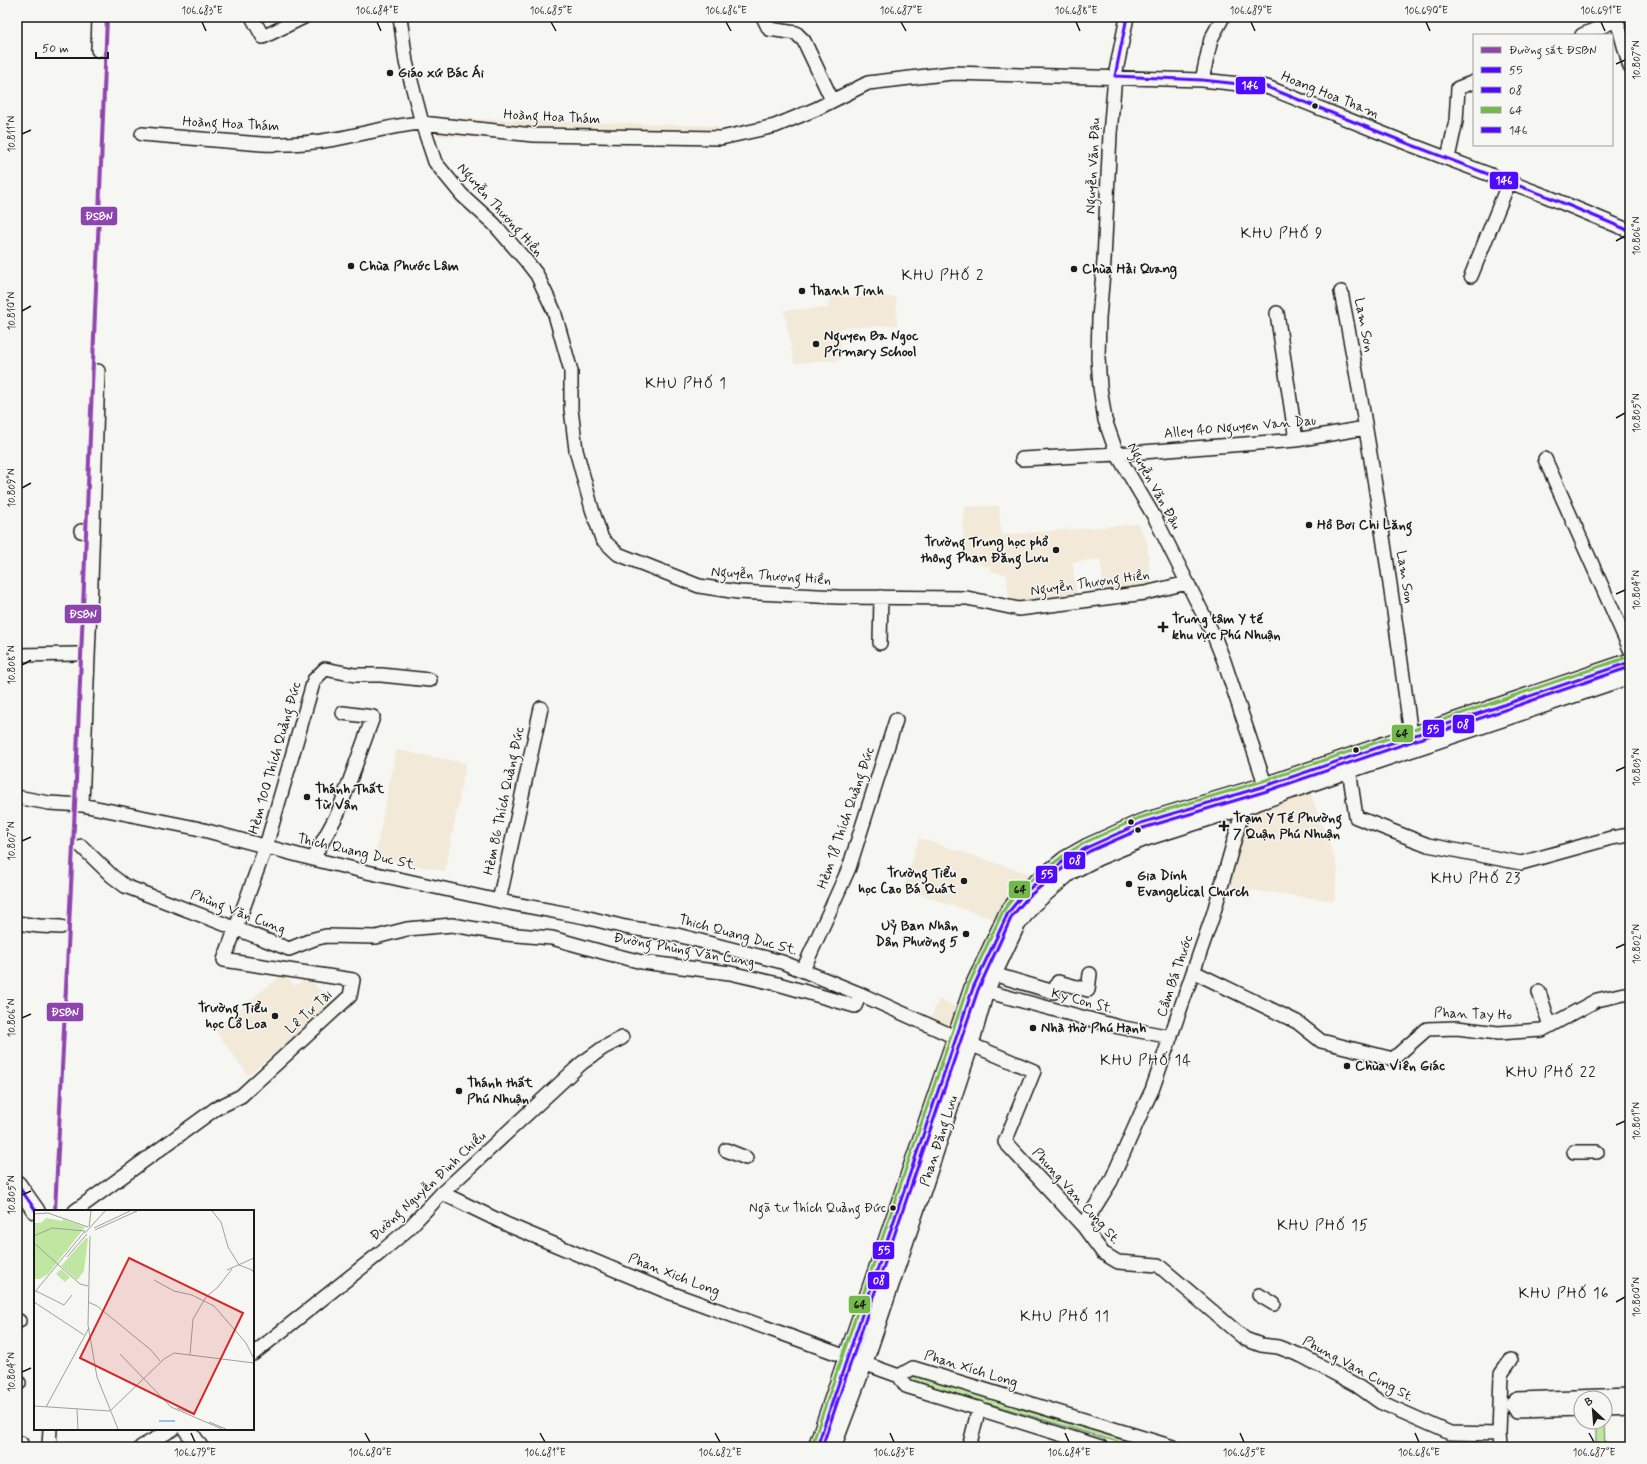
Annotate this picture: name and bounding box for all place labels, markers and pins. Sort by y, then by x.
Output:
place label: Giáo xứ Bác Ái [398,64,484,82]
marker: Giáo xứ Bác Ái [385,68,395,78]
unlabelled marker [1310,101,1320,111]
place label: Chùa Phước Lâm [359,257,459,275]
place label: Chùa Hải Quang [1082,260,1177,280]
marker: Chùa Phước Lâm [346,261,356,271]
marker: Chùa Hải Quang [1069,264,1079,274]
place label: Thanh Tinh [810,282,884,300]
marker: Thanh Tinh [797,286,807,296]
place label: Nguyen Ba Ngoc Primary School [824,327,919,361]
marker: Nguyen Ba Ngoc Primary School [811,339,821,349]
place label: Hồ Bơi Chi Lăng [1317,516,1413,537]
marker: Hồ Bơi Chi Lăng [1304,520,1314,530]
place label: Trường Trung học phổ thông Phan Đăng Lưu [920,533,1049,570]
marker: Trường Trung học phổ thông Phan Đăng Lưu [1051,545,1061,555]
place label: Trung tâm Y tế khu vực Phú Nhuận [1172,610,1281,644]
marker: Trung tâm Y tế khu vực Phú Nhuận [1157,621,1169,633]
unlabelled marker [1351,745,1361,755]
place label: Thánh Thất Từ Vân [315,780,385,814]
marker: Thánh Thất Từ Vân [302,792,312,802]
place label: Trạm Y Tế Phường 7 Quận Phú Nhuận [1233,809,1342,843]
unlabelled marker [1126,817,1136,827]
marker: Trạm Y Tế Phường 7 Quận Phú Nhuận [1218,820,1230,832]
unlabelled marker [1133,825,1143,835]
place label: Trường Tiểu học Cao Bá Quát [858,864,957,898]
place label: Gia Dinh Evangelical Church [1137,867,1249,903]
marker: Trường Tiểu học Cao Bá Quát [959,876,969,886]
marker: Gia Dinh Evangelical Church [1124,879,1134,889]
place label: Uỷ Ban Nhân Dân Phường 5 [875,917,959,954]
marker: Uỷ Ban Nhân Dân Phường 5 [961,929,971,939]
place label: Trường Tiểu học Cổ Loa [198,999,268,1033]
marker: Trường Tiểu học Cổ Loa [270,1011,280,1021]
place label: Nhà thờ Phú Hạnh [1041,1019,1146,1037]
marker: Nhà thờ Phú Hạnh [1028,1023,1038,1033]
place label: Chùa Viên Giác [1355,1057,1445,1075]
marker: Chùa Viên Giác [1342,1061,1352,1071]
place label: Thánh thất Phú Nhuận [467,1074,533,1108]
marker: Thánh thất Phú Nhuận [454,1086,464,1096]
place label: Ngã tư Thích Quảng Đức [749,1200,886,1219]
marker: Ngã tư Thích Quảng Đức [888,1203,898,1213]

